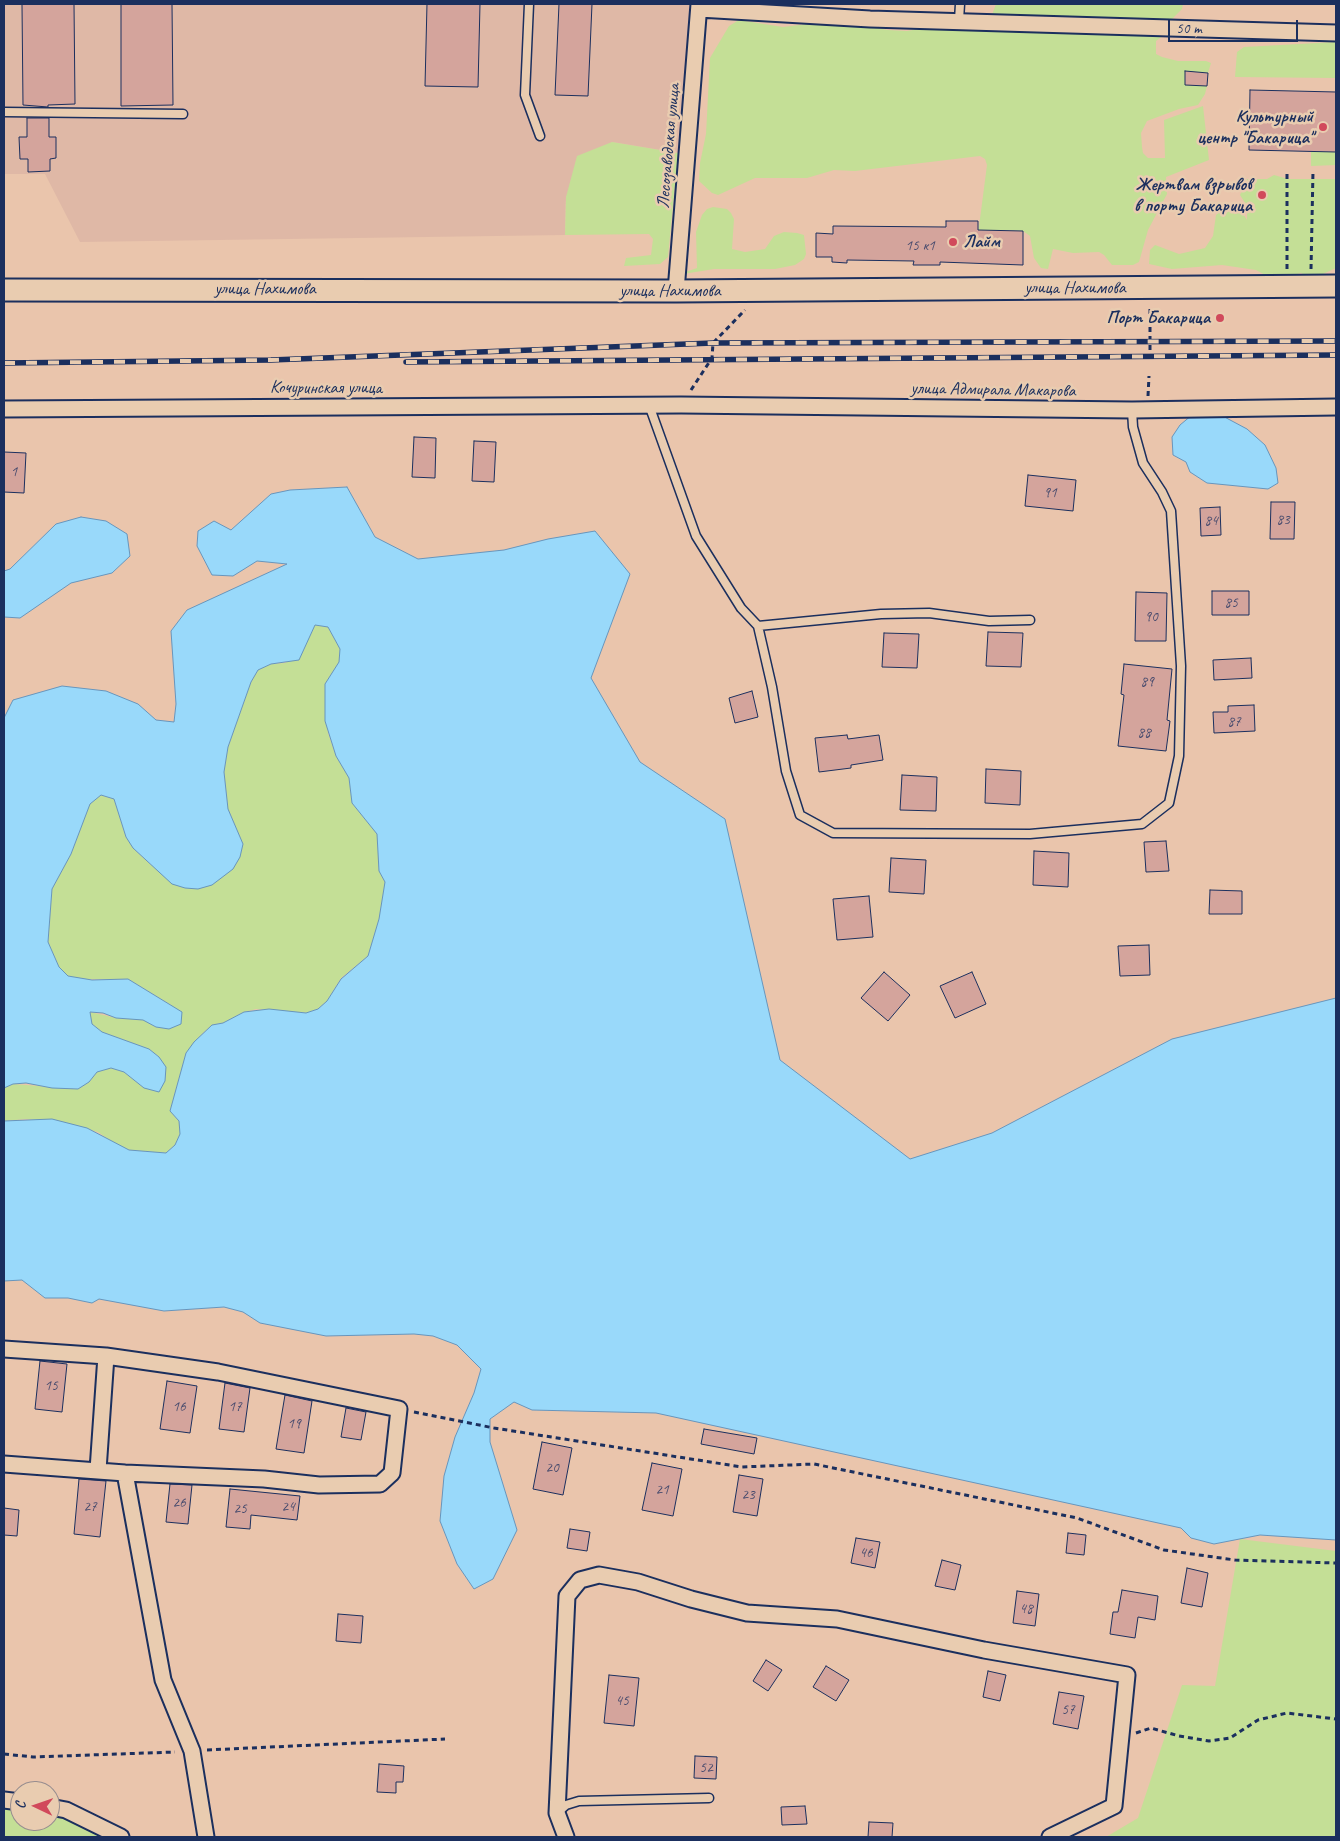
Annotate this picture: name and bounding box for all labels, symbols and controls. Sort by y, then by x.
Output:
scale bar [1170,10,1300,42]
text: 50 m [1176,19,1202,38]
street label: Лесозаводская улица [653,83,685,209]
place label: Культурный центр "Бакарица" [1198,106,1313,148]
marker: Культурный центр "Бакарица" [1317,121,1329,133]
place label: Жертвам взрывов в порту Бакарица [1134,174,1252,216]
marker: Жертвам взрывов в порту Бакарица [1256,189,1268,201]
place label: Лайм [963,231,1000,253]
marker: Лайм [947,236,959,248]
house number: 15 к1 [905,237,935,255]
street label: улица Нахимова [1024,277,1126,299]
street label: улица Нахимова [214,278,316,300]
street label: улица Нахимова [619,280,721,302]
place label: Порт Бакарица [1107,307,1210,329]
marker: Порт Бакарица [1214,312,1226,324]
street label: Кочуринская улица [270,377,382,399]
street label: улица Адмирала Макарова [910,378,1076,402]
house number: 1 [11,463,17,481]
house number: 91 [1043,484,1057,502]
house number: 83 [1276,511,1290,529]
house number: 84 [1204,512,1218,530]
house number: 85 [1224,594,1238,612]
house number: 90 [1144,608,1158,626]
house number: 89 [1140,673,1154,691]
house number: 87 [1227,713,1241,731]
house number: 88 [1137,724,1151,742]
house number: 15 [44,1377,58,1395]
house number: 16 [172,1398,186,1416]
house number: 17 [228,1398,242,1416]
house number: 19 [287,1415,301,1433]
house number: 20 [545,1459,559,1477]
house number: 21 [655,1481,669,1499]
house number: 23 [741,1486,755,1504]
house number: 26 [172,1494,186,1512]
house number: 27 [83,1498,97,1516]
house number: 24 [281,1498,295,1516]
house number: 25 [233,1500,247,1518]
house number: 46 [859,1544,873,1562]
house number: 48 [1019,1600,1033,1618]
house number: 45 [615,1692,629,1710]
house number: 57 [1061,1701,1075,1719]
house number: 52 [699,1759,713,1777]
north arrow [10,1781,60,1831]
text: С [12,1801,29,1809]

